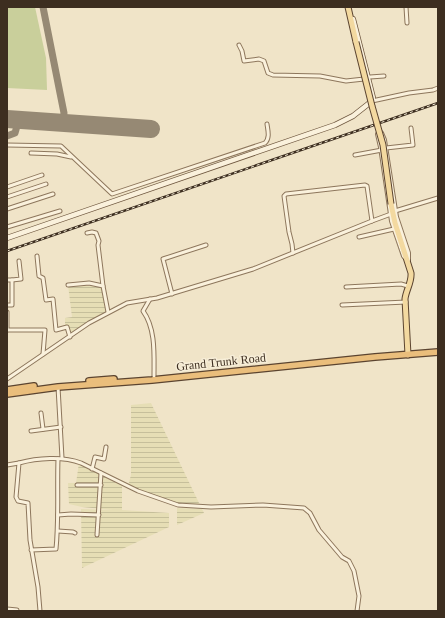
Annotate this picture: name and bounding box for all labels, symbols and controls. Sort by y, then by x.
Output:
street label: Grand Trunk Road [176,350,266,374]

